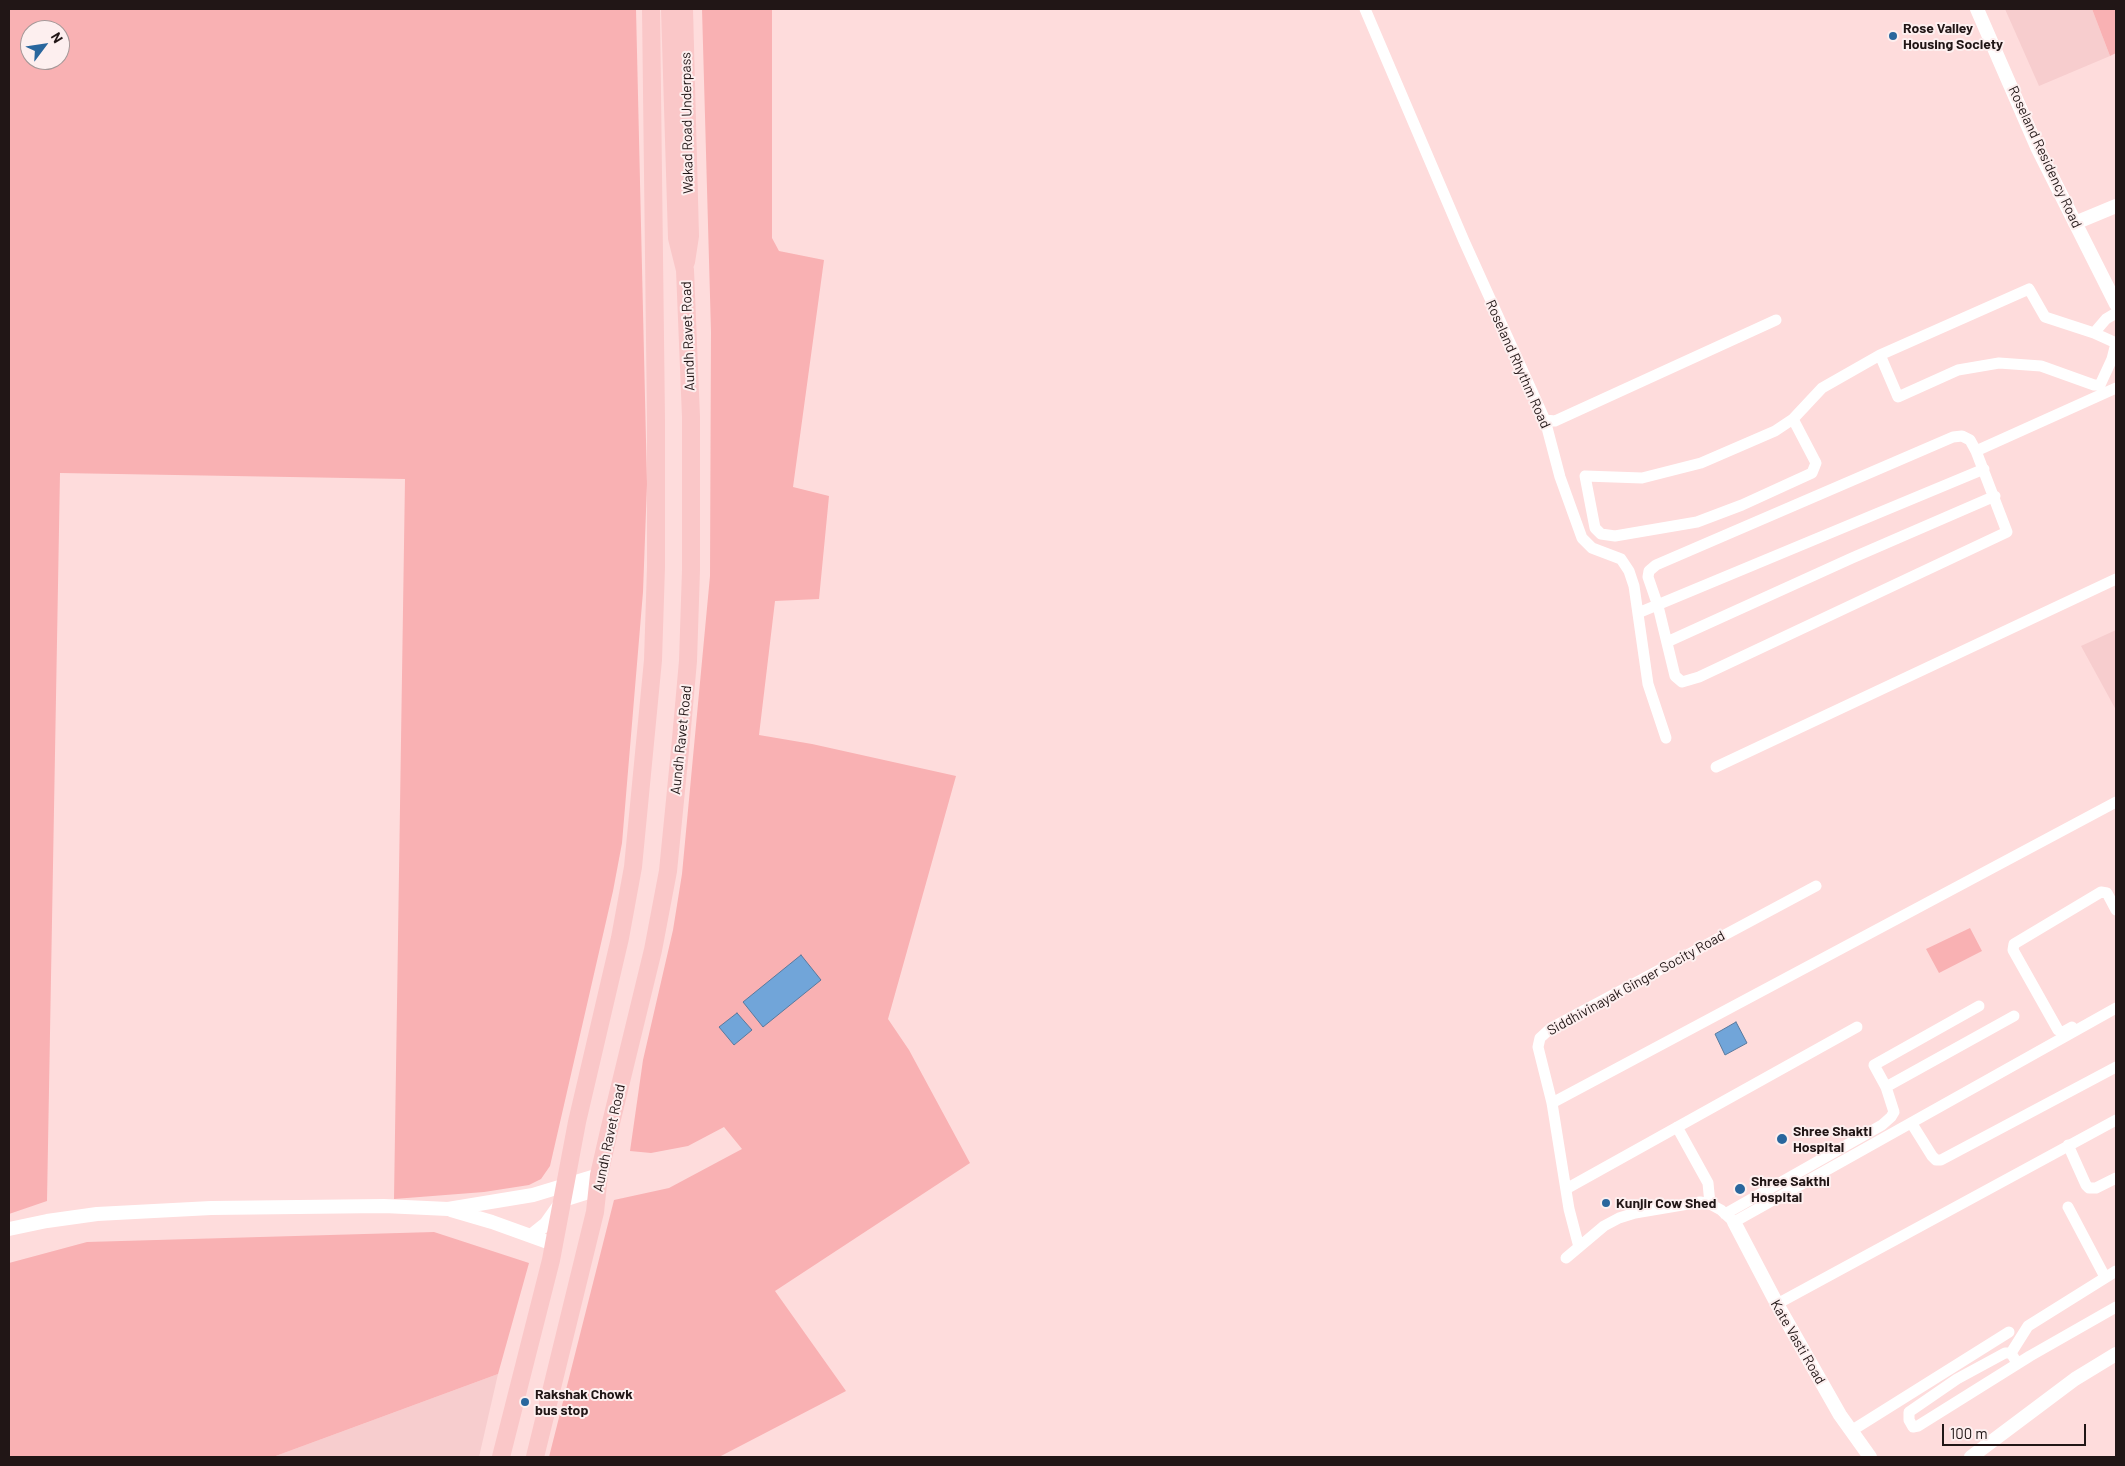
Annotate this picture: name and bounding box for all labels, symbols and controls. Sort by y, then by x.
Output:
north arrow [20,20,70,70]
place label: Rose Valley Housing Society [1903,20,2003,52]
text: N [48,29,67,46]
marker: Rose Valley Housing Society [1887,30,1899,42]
street label: Wakad Road Underpass [677,52,697,194]
street label: Roseland Residency Road [2005,83,2085,231]
street label: Aundh Ravet Road [678,281,698,391]
street label: Roseland Rhythm Road [1482,297,1554,431]
street label: Aundh Ravet Road [667,685,695,795]
street label: Siddhivinayak Ginger Socity Road [1544,927,1728,1039]
street label: Aundh Ravet Road [589,1083,629,1193]
place label: Shree Shakti Hospital [1793,1123,1872,1156]
marker: Shree Shakti Hospital [1775,1132,1789,1146]
place label: Shree Sakthi Hospital [1751,1173,1830,1206]
marker: Shree Sakthi Hospital [1733,1182,1747,1196]
place label: Kunjir Cow Shed [1616,1195,1717,1211]
marker: Kunjir Cow Shed [1600,1197,1612,1209]
street label: Kate Vasti Road [1767,1297,1829,1387]
place label: Rakshak Chowk bus stop [535,1386,633,1418]
marker: Rakshak Chowk bus stop [519,1396,531,1408]
scale bar [1945,1414,2089,1446]
text: 100 m [1950,1424,1988,1442]

